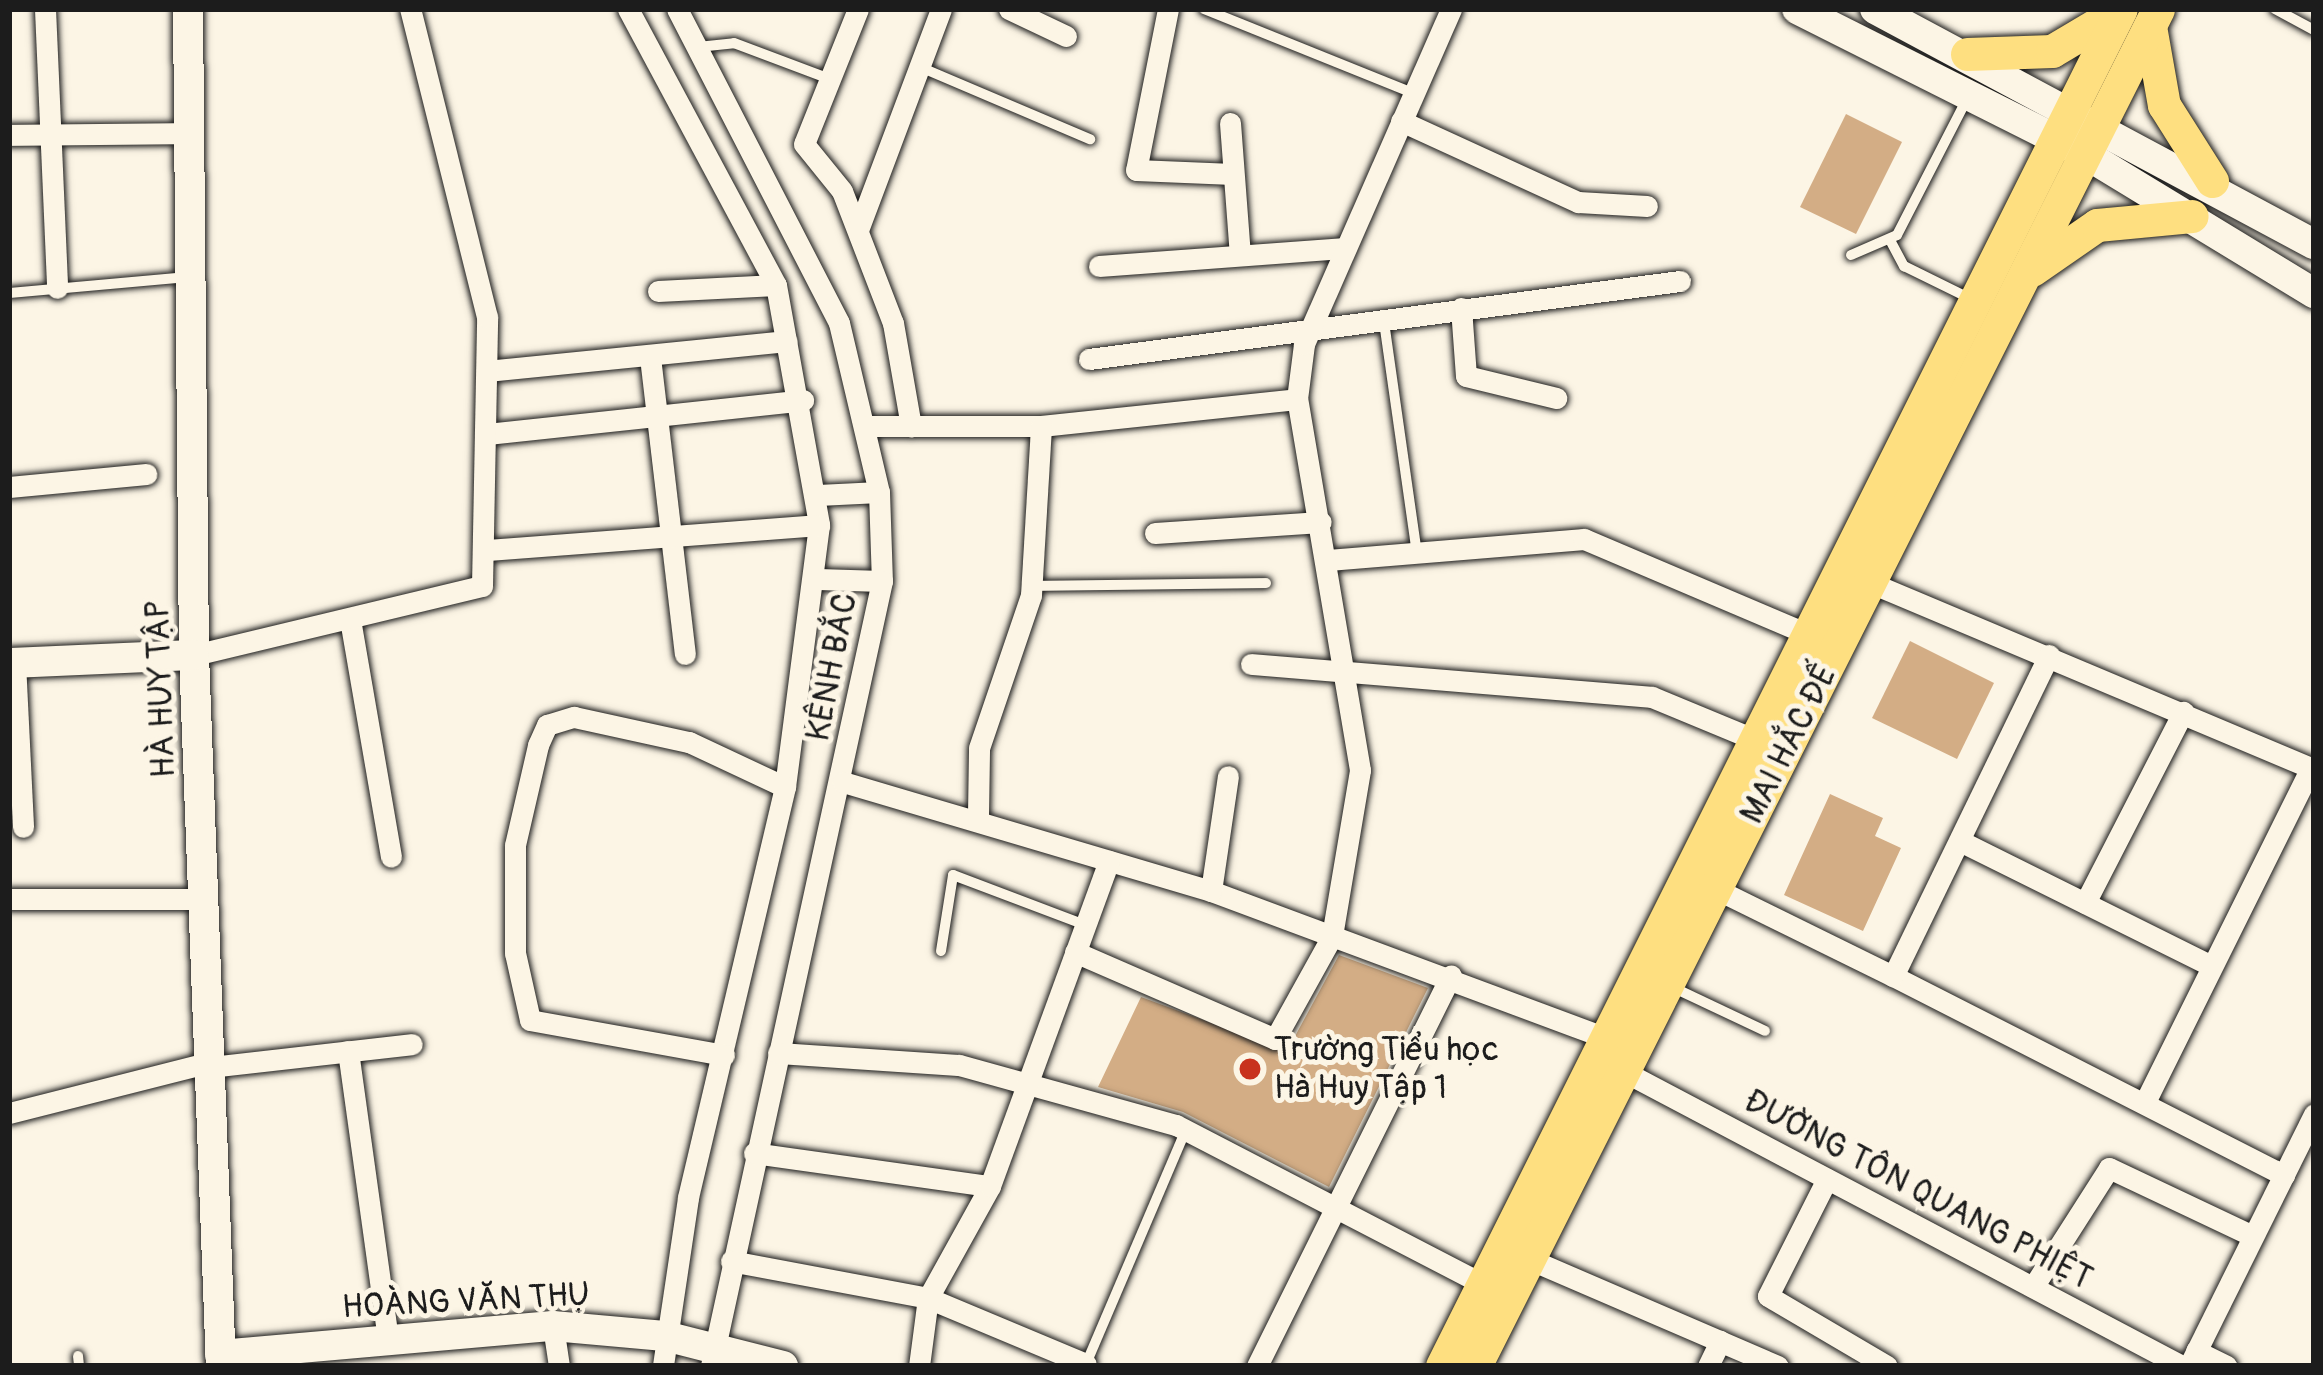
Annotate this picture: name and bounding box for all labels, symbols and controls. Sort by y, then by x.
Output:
street label: KÊNH BẮC [798,590,866,744]
street label: HÀ HUY TẬP [138,599,184,779]
street label: MAI HẮC ĐẾ [1732,658,1846,830]
place label: Trường Tiểu học Hà Huy Tập 1 [1274,1030,1499,1108]
marker: Trường Tiểu học Hà Huy Tập 1 [1237,1056,1263,1082]
street label: ĐƯỜNG TÔN QUANG PHIỆT [1737,1081,2099,1299]
street label: HOÀNG VĂN THỤ [341,1275,591,1327]

